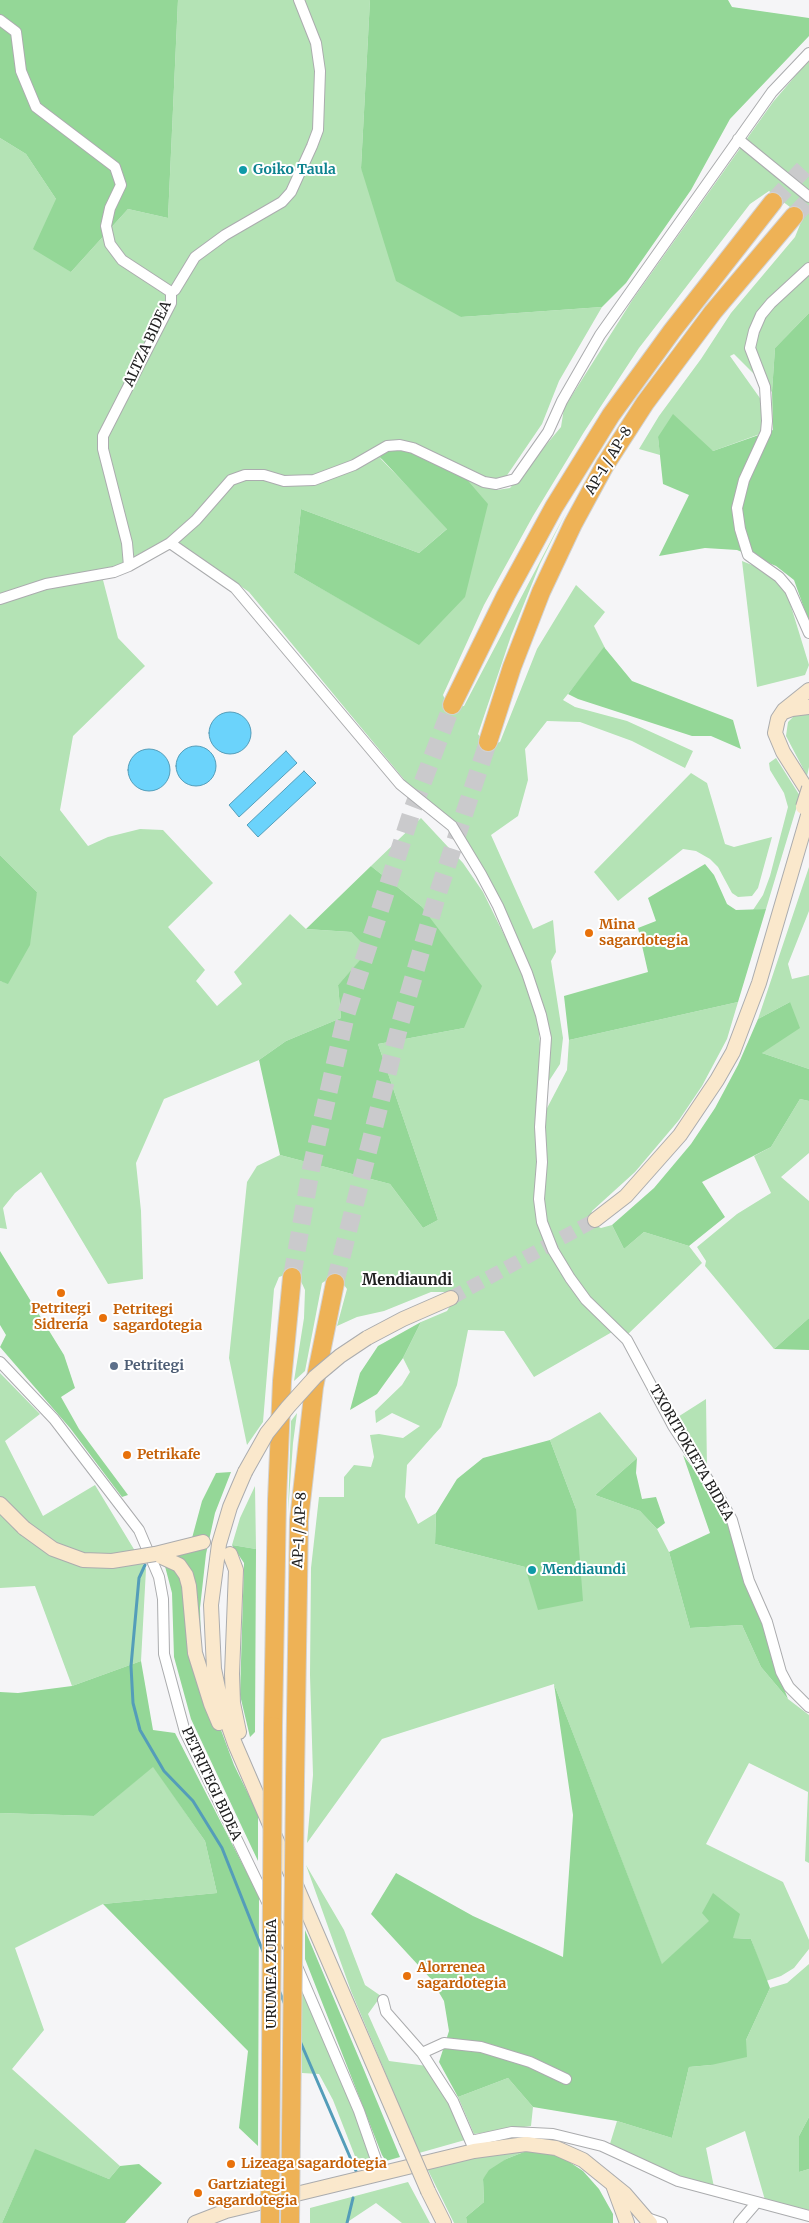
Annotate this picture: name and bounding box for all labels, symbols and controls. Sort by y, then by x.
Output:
place label: Goiko Taula [253,162,336,178]
marker: Goiko Taula [237,164,249,176]
street label: ALTZA BIDEA [121,298,175,390]
street label: AP-1 / AP-8 [582,424,636,498]
place label: Mina sagardotegia [599,917,688,950]
marker: Mina sagardotegia [583,927,595,939]
district label: Mendiaundi [362,1272,452,1290]
marker: Petritegi Sidrería [55,1287,67,1299]
place label: Petritegi Sidrería [31,1301,91,1334]
place label: Petritegi sagardotegia [113,1302,202,1334]
marker: Petritegi sagardotegia [97,1312,109,1324]
place label: Petritegi [124,1358,184,1374]
marker: Petritegi [108,1360,120,1372]
street label: TXORITOKIETA BIDEA [645,1382,737,1524]
place label: Petrikafe [137,1447,200,1463]
marker: Petrikafe [121,1449,133,1461]
street label: AP-1 / AP-8 [290,1492,310,1568]
place label: Mendiaundi [542,1562,626,1578]
marker: Mendiaundi [526,1564,538,1576]
street label: PETRITEGI BIDEA [177,1725,245,1843]
street label: URUMEA ZUBIA [264,1919,280,2029]
place label: Alorrenea sagardotegia [417,1960,506,1992]
marker: Alorrenea sagardotegia [401,1970,413,1982]
place label: Lizeaga sagardotegia [241,2156,387,2172]
marker: Lizeaga sagardotegia [225,2158,237,2170]
place label: Gartziategi sagardotegia [208,2177,297,2210]
marker: Gartziategi sagardotegia [192,2187,204,2199]

